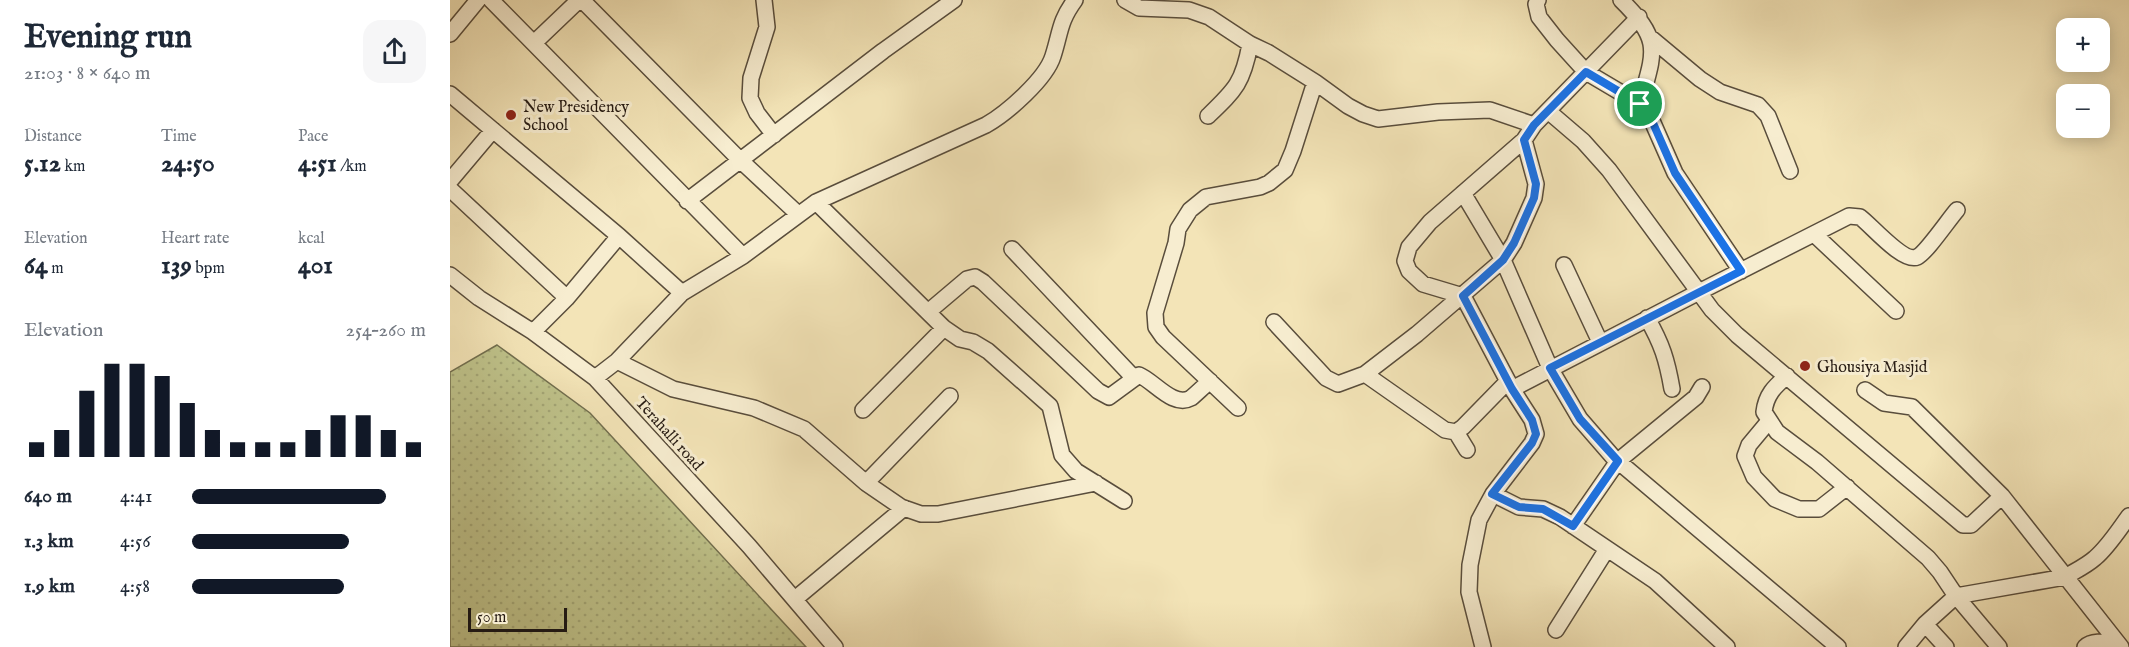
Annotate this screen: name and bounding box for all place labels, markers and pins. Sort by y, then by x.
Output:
pin [1614,78,1665,129]
place label: New Presidency School [523,98,629,136]
marker: New Presidency School [504,108,518,122]
place label: Ghousiya Masjid [1817,358,1928,378]
marker: Ghousiya Masjid [1798,359,1812,373]

